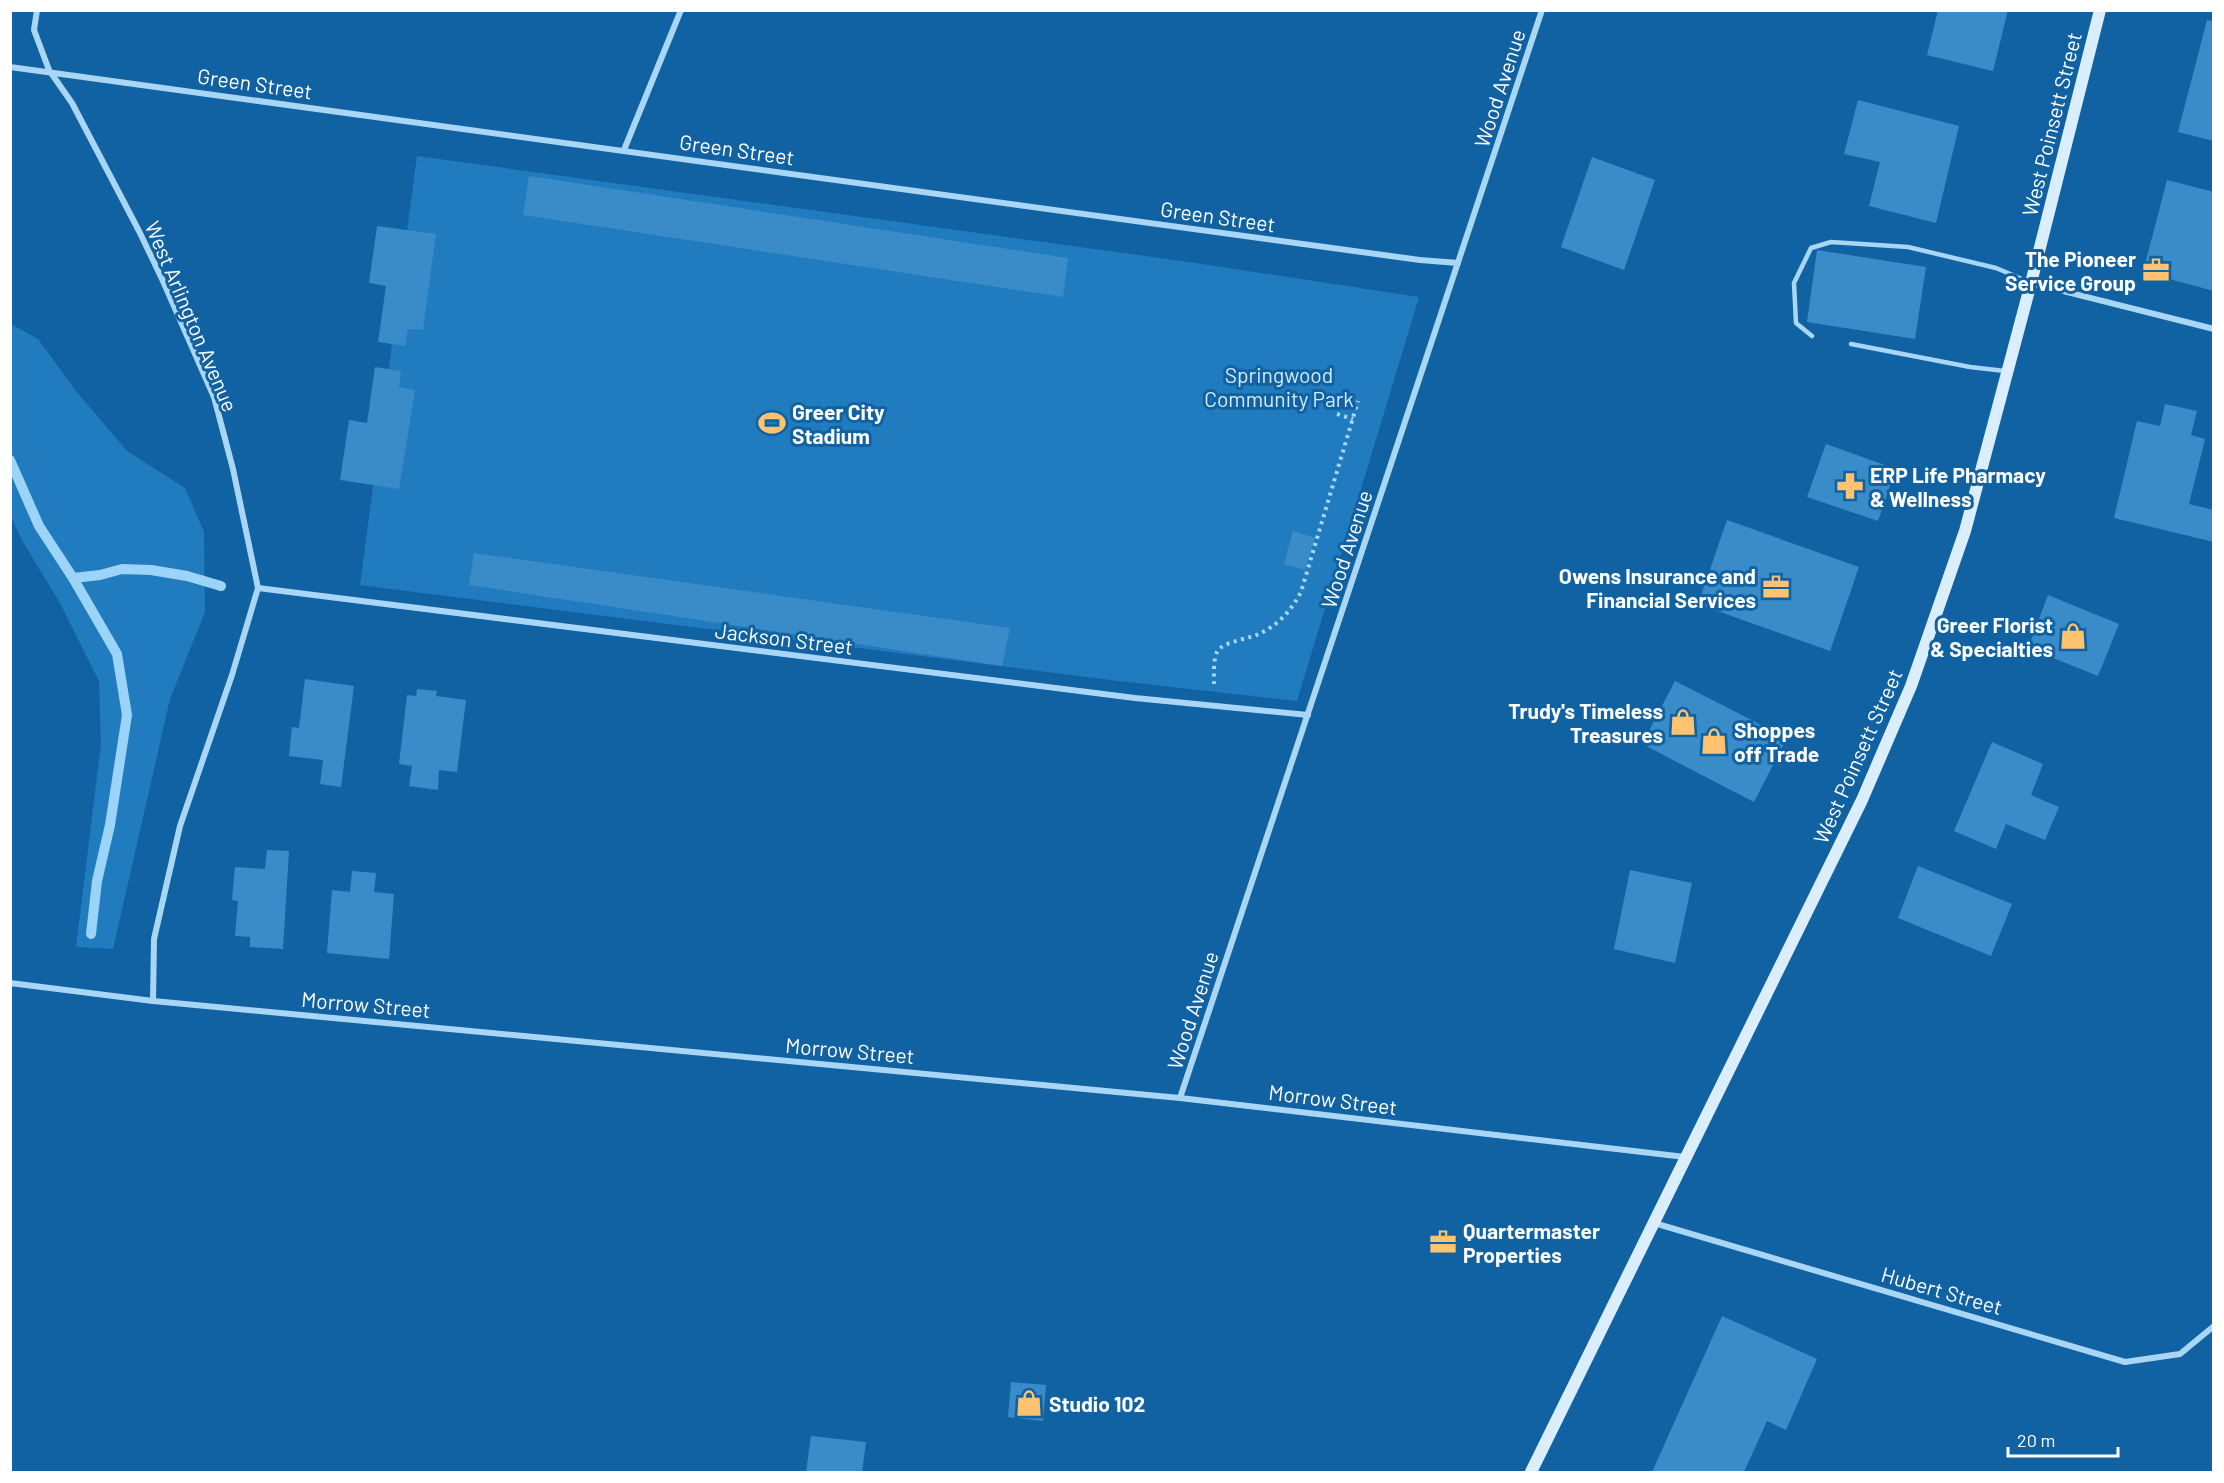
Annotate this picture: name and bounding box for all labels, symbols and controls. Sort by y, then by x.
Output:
street label: Wood Avenue [1468,26,1530,150]
street label: West Poinsett Street [2016,30,2086,218]
street label: Green Street [196,63,314,103]
street label: Green Street [678,129,796,169]
street label: Green Street [1159,196,1277,236]
street label: West Arlington Avenue [141,217,243,415]
place label: The Pioneer Service Group [2005,246,2136,295]
office icon: The Pioneer Service Group [2141,255,2171,285]
park label: Springwood Community Park [1204,362,1354,411]
place label: Greer City Stadium [792,399,885,448]
sports icon: Greer City Stadium [757,408,787,438]
place label: ERP Life Pharmacy & Wellness [1870,462,2046,511]
pharmacy icon: ERP Life Pharmacy & Wellness [1835,471,1865,501]
street label: Wood Avenue [1315,487,1377,611]
place label: Owens Insurance and Financial Services [1559,563,1756,612]
office icon: Owens Insurance and Financial Services [1761,572,1791,602]
place label: Greer Florist & Specialties [1930,612,2053,661]
street label: Jackson Street [714,617,854,659]
shop icon: Greer Florist & Specialties [2058,621,2088,651]
street label: West Poinsett Street [1807,665,1907,847]
place label: Trudy's Timeless Treasures [1508,698,1663,747]
shop icon: Trudy's Timeless Treasures [1668,707,1698,737]
place label: Shoppes off Trade [1734,717,1819,766]
shop icon: Shoppes off Trade [1699,726,1729,756]
street label: Wood Avenue [1161,948,1223,1072]
street label: Morrow Street [300,986,432,1022]
street label: Morrow Street [784,1032,916,1068]
street label: Morrow Street [1267,1079,1399,1119]
place label: Quartermaster Properties [1463,1218,1600,1267]
office icon: Quartermaster Properties [1428,1227,1458,1257]
street label: Hubert Street [1879,1261,2005,1319]
shop icon: Studio 102 [1014,1388,1044,1418]
place label: Studio 102 [1049,1391,1145,1416]
scale bar [2008,1420,2118,1458]
text: 20 m [2017,1429,2055,1451]

